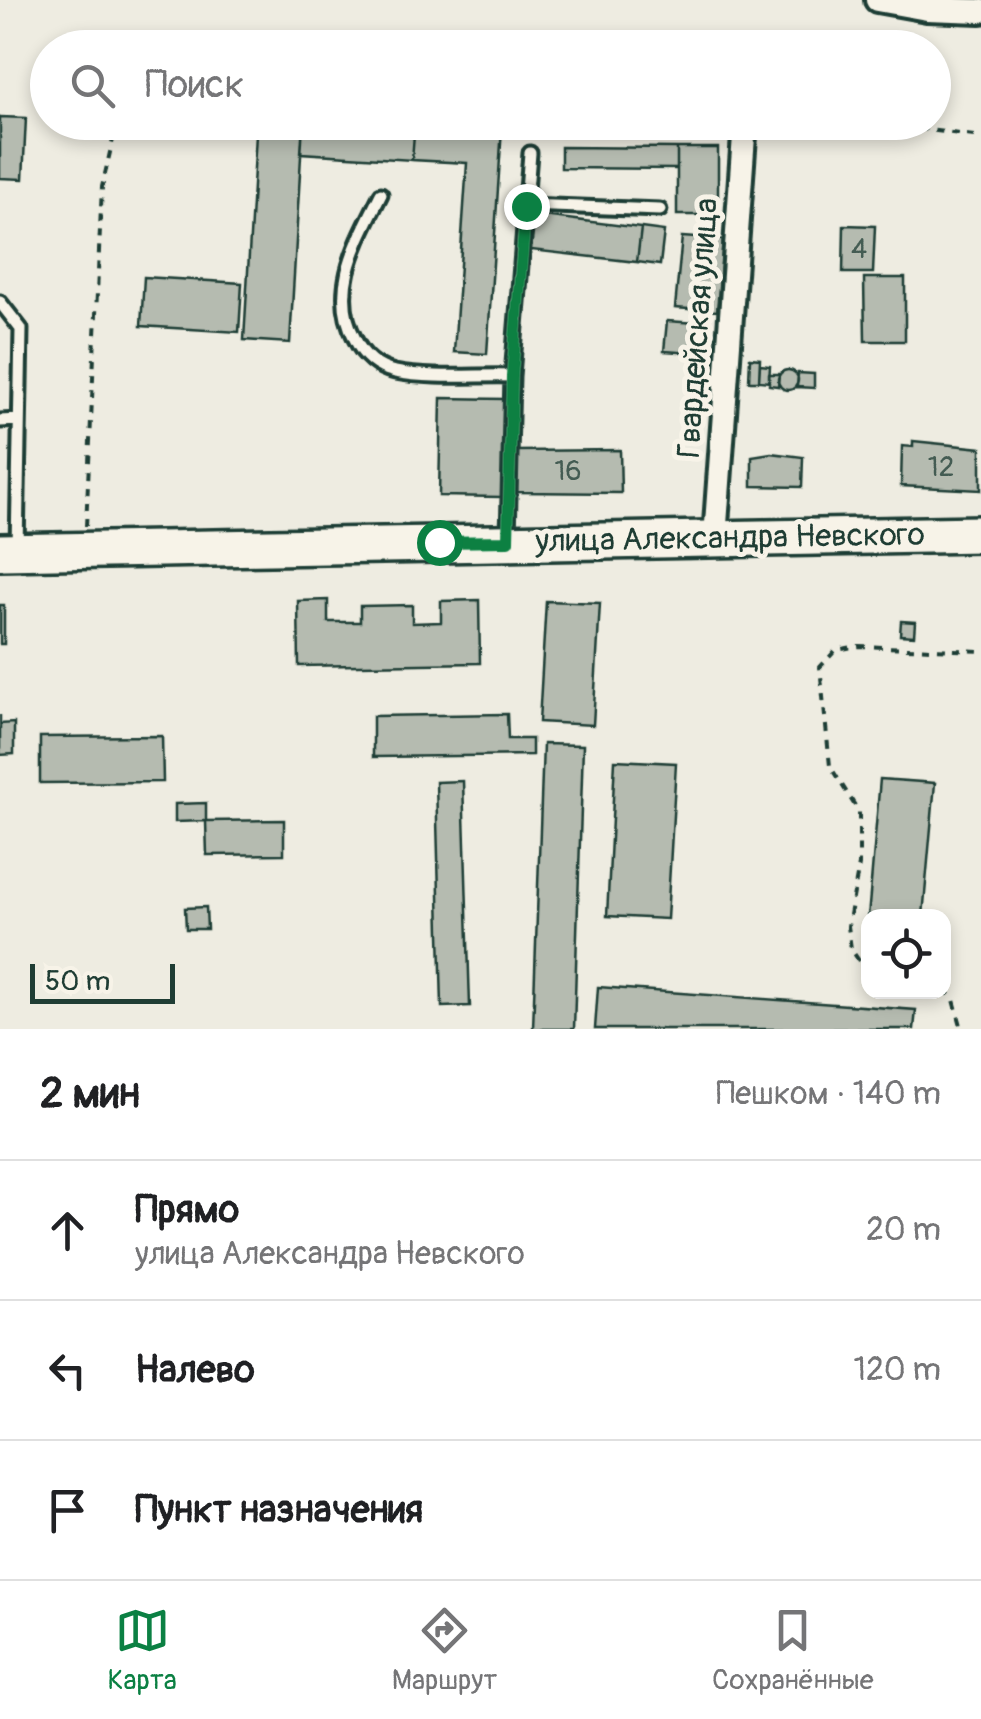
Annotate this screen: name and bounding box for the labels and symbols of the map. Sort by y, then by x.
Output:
route end [504,184,550,230]
street label: Гвардейская улица [669,197,727,459]
house number: 4 [851,232,867,267]
house number: 12 [928,450,954,485]
house number: 16 [554,454,582,489]
street label: улица Александра Невского [534,515,925,561]
route start [417,520,463,566]
scale bar [30,959,175,1004]

